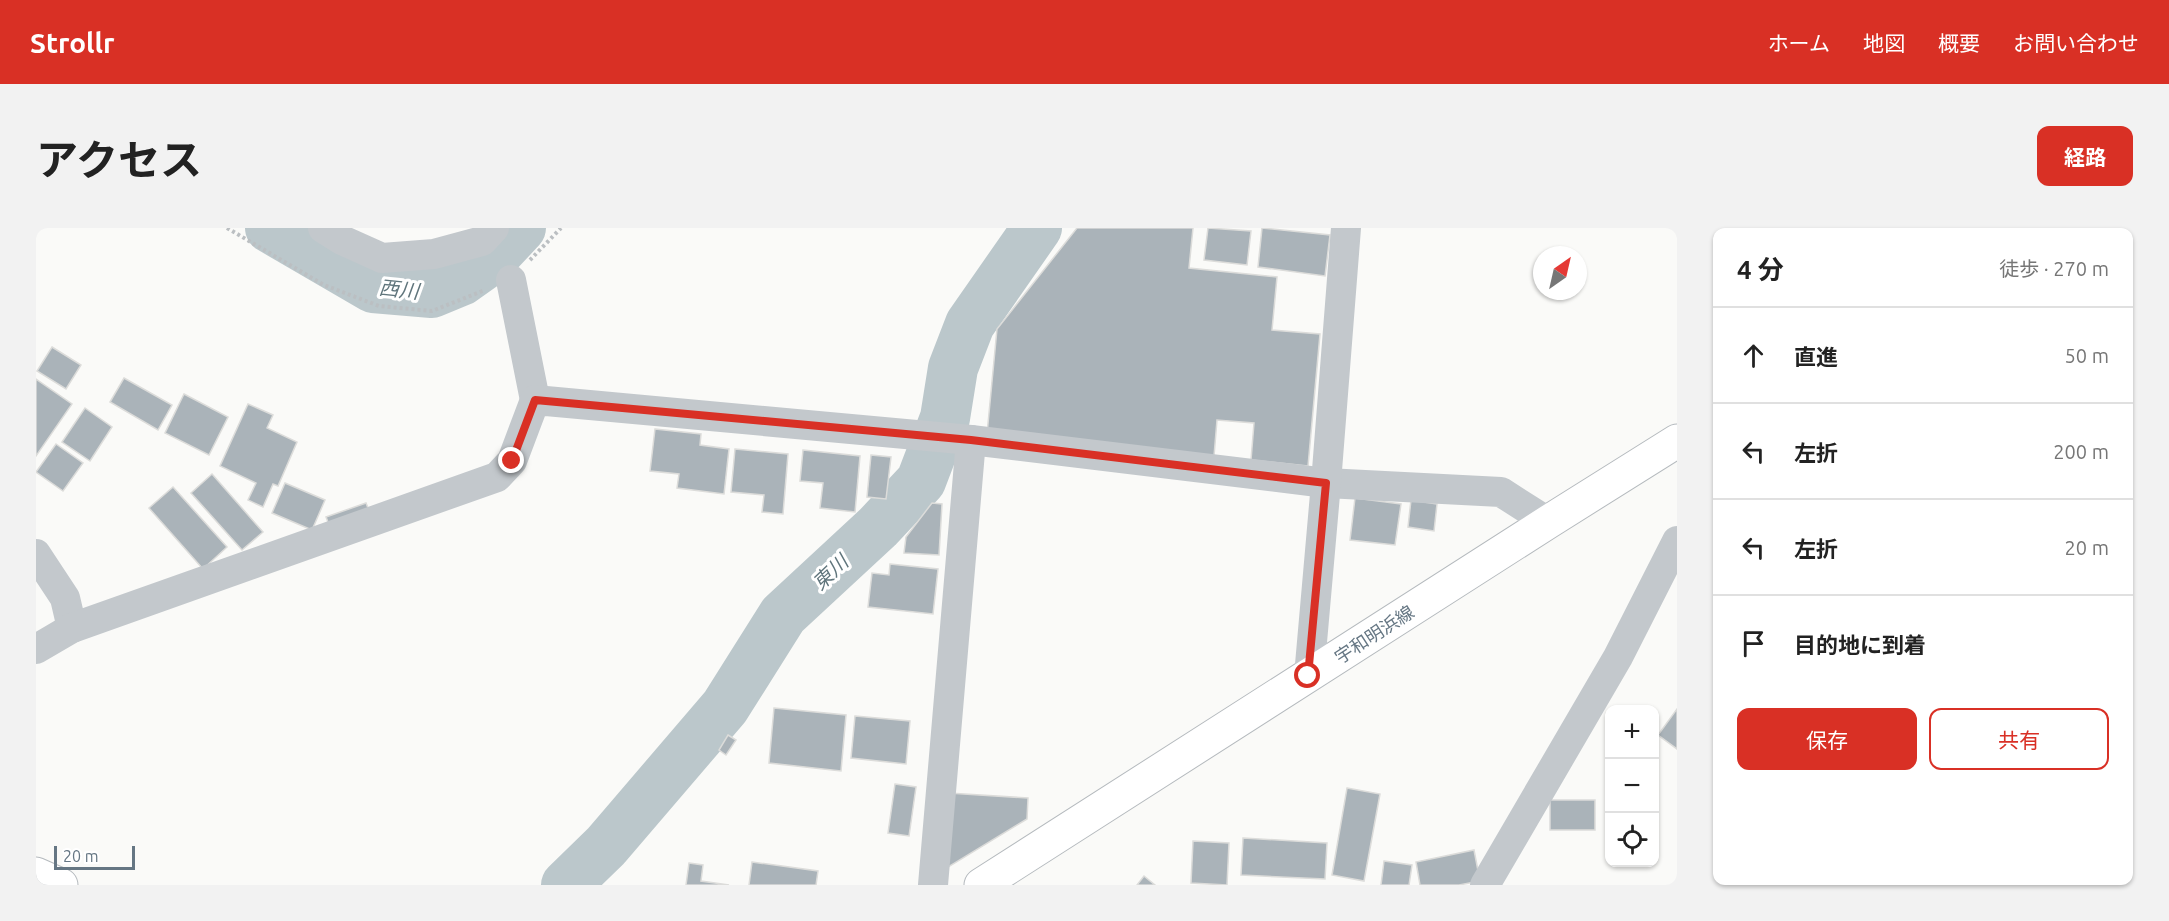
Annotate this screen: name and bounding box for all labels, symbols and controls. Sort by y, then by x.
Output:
text: Strollr [30,27,115,58]
text: ホーム [1768,31,1830,55]
text: 地図 [1863,31,1905,55]
text: 概要 [1938,31,1980,55]
text: お問い合わせ [2013,31,2139,55]
button: 経路 [2037,126,2133,186]
text: アクセス [36,136,202,183]
north arrow [1533,246,1587,300]
text: 4 分 [1737,255,1784,284]
text: 徒歩 · 270 m [1999,257,2109,280]
water label: 西川 [378,275,422,303]
icon: ahead [1737,339,1770,372]
text: 直進 [1794,344,1838,369]
text: 50 m [2065,344,2109,367]
icon: left [1737,435,1770,468]
text: 左折 [1794,440,1838,465]
text: 200 m [2053,440,2109,463]
route end [498,447,524,473]
icon: left [1737,531,1770,564]
text: 左折 [1794,536,1838,561]
text: 20 m [2065,536,2109,559]
water label: 東川 [808,549,854,594]
street label: 宇和明浜線 [1331,601,1417,667]
icon: arrive [1737,627,1770,660]
text: 目的地に到着 [1794,632,1926,657]
route start [1294,662,1320,688]
map controls [1605,705,1659,867]
button: + [1605,705,1659,759]
button: 保存 [1737,708,1917,770]
button: 共有 [1929,708,2109,770]
button: − [1605,759,1659,813]
button: locate [1605,813,1659,867]
scale bar [54,843,135,870]
text: 20 m [63,847,99,865]

